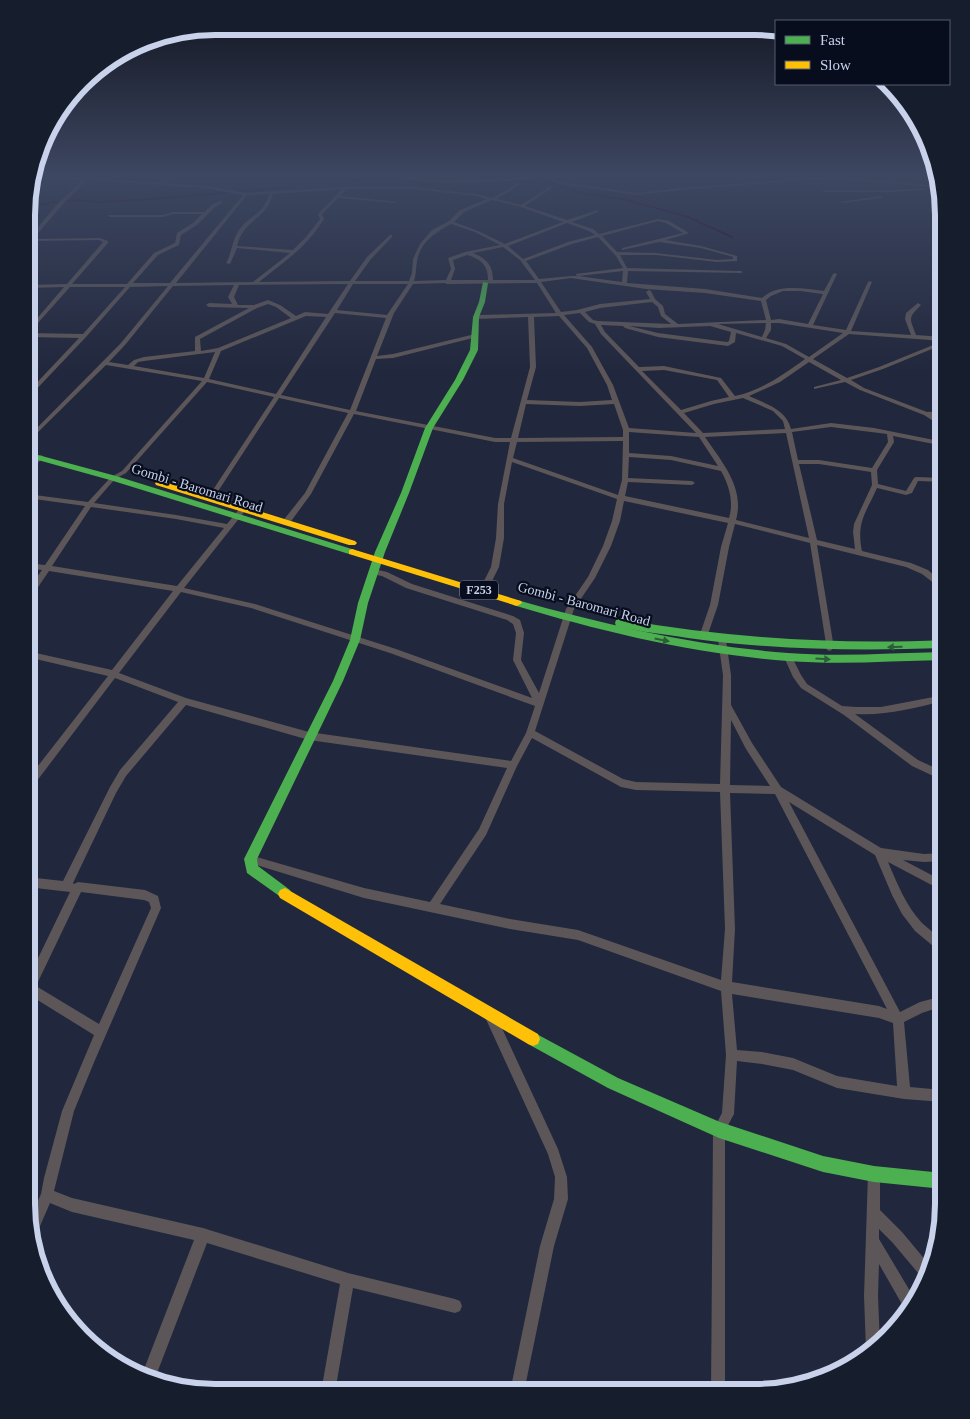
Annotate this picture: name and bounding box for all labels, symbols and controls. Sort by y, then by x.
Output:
legend [775,20,950,85]
text: Fast [820,32,846,48]
text: Slow [820,57,851,73]
street label: Gombi - Baromari Road [130,461,264,515]
street label: Gombi - Baromari Road [516,579,652,629]
road number: F253 [460,580,498,600]
one-way arrow [654,636,669,644]
one-way arrow [887,643,903,651]
one-way arrow [815,655,831,663]

